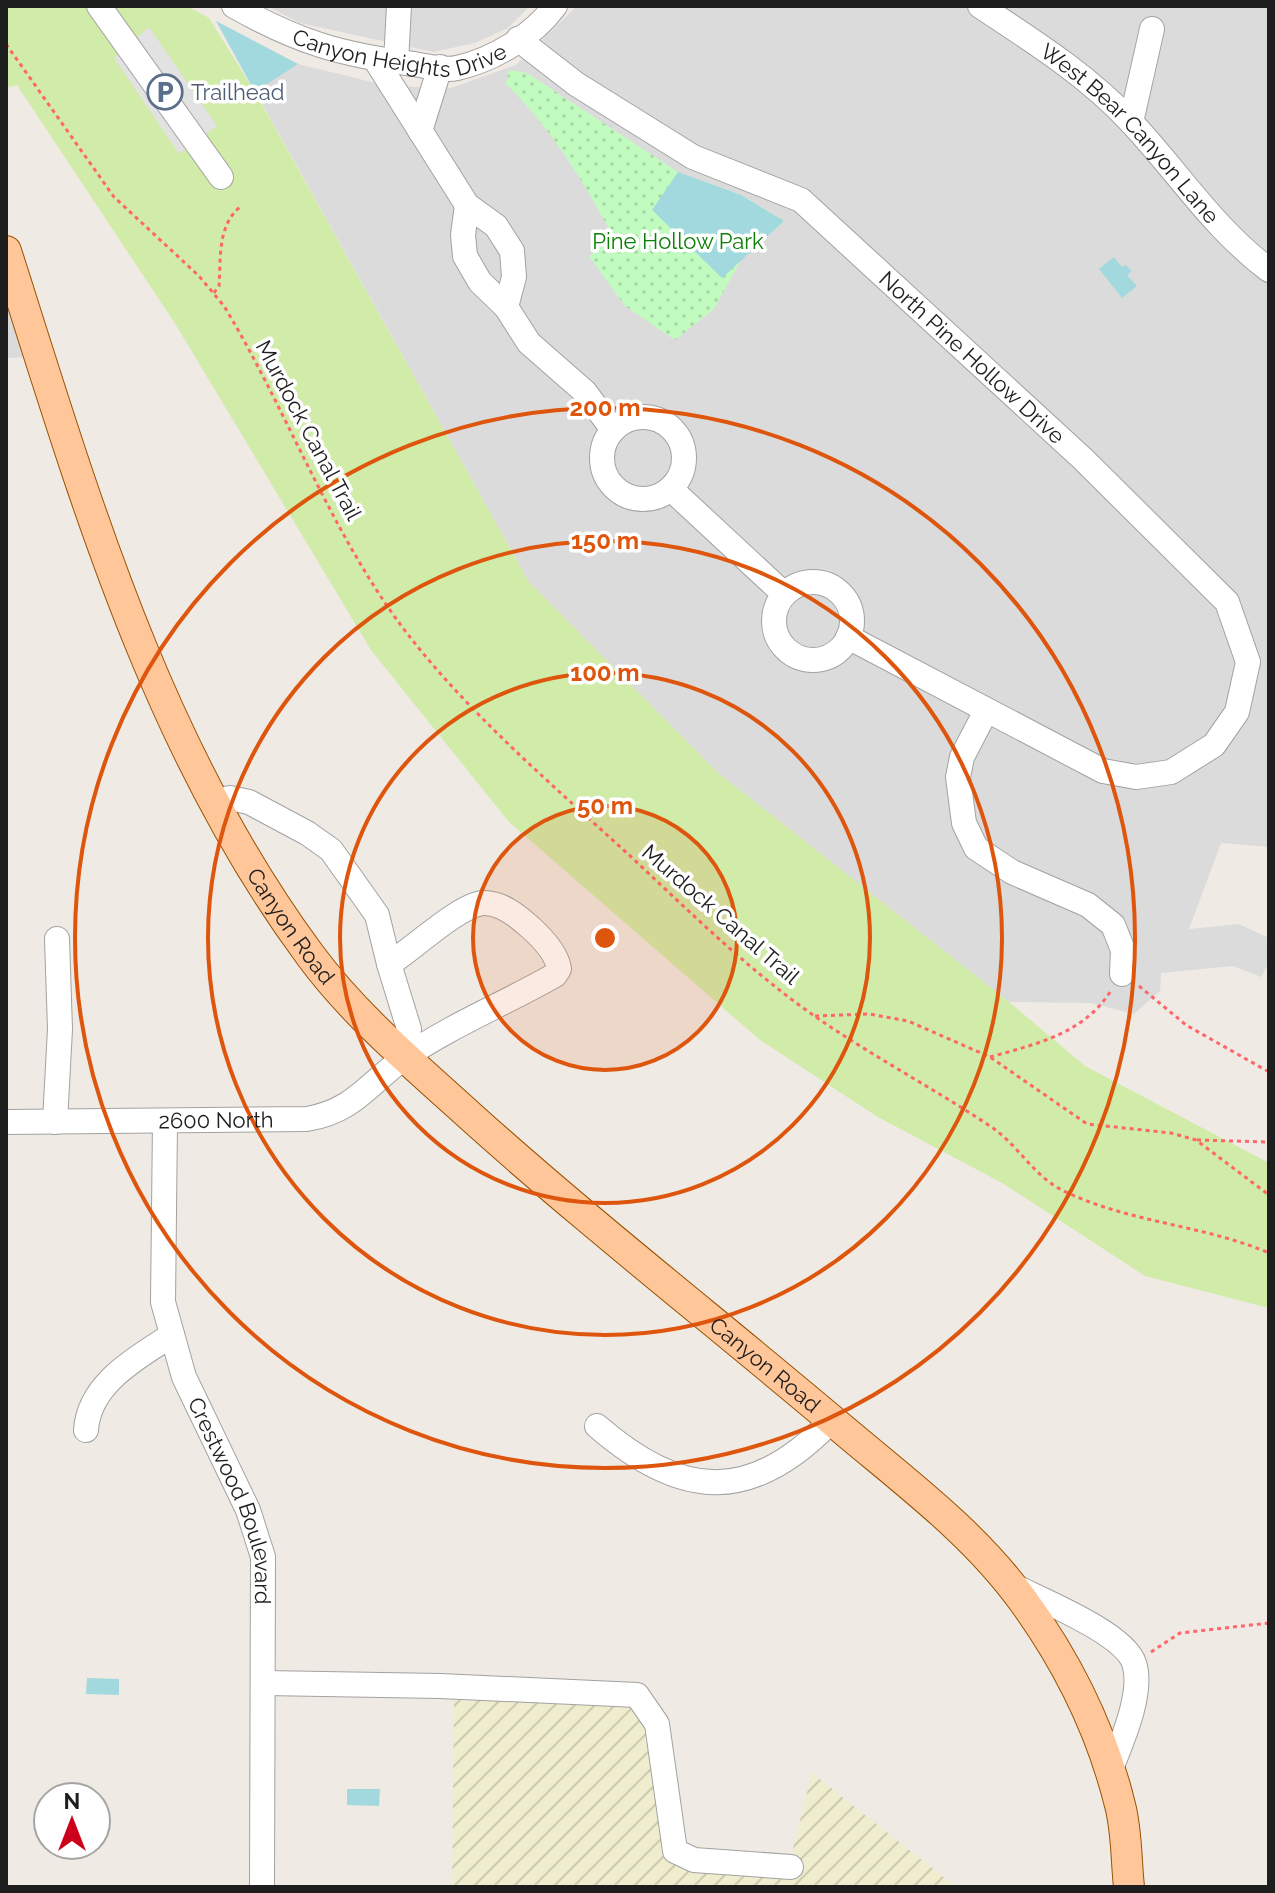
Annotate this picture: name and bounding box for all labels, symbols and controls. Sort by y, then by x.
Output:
street label: Canyon Heights Drive [289,23,511,82]
street label: West Bear Canyon Lane [1036,38,1225,229]
parking icon: Trailhead [146,73,184,111]
place label: Trailhead [191,79,284,105]
park label: Pine Hollow Park [592,228,764,254]
street label: North Pine Hollow Drive [874,266,1070,449]
street label: Murdock Canal Trail [251,336,367,524]
text: 200 m [569,393,641,422]
text: 150 m [571,526,639,555]
text: 100 m [570,658,640,687]
text: 50 m [577,791,633,820]
street label: Murdock Canal Trail [637,839,805,989]
street label: Canyon Road [242,863,341,989]
centre of rings [591,924,619,952]
street label: 2600 North [158,1106,274,1133]
street label: Canyon Road [705,1311,826,1418]
street label: Crestwood Boulevard [183,1393,276,1604]
north arrow [32,1781,112,1861]
text: N [64,1788,80,1814]

